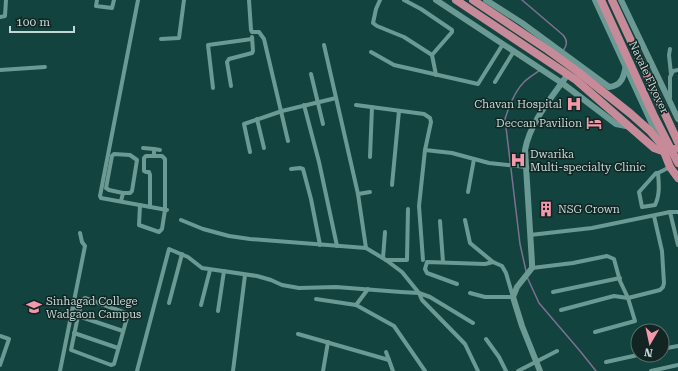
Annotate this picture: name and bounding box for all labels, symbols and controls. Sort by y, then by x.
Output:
scale bar [10,8,74,34]
text: 100 m [16,15,50,29]
street label: Navale Flyover [626,39,671,116]
hospital icon: Chavan Hospital [565,95,583,113]
place label: Chavan Hospital [474,98,563,111]
hotel icon: Deccan Pavilion [585,114,603,132]
place label: Deccan Pavilion [496,117,582,130]
place label: Dwarika Multi-specialty Clinic [530,148,646,174]
hospital icon: Dwarika Multi-specialty Clinic [509,151,527,169]
building icon: NSG Crown [537,200,555,218]
place label: NSG Crown [558,203,620,216]
place label: Sinhagad College Wadgaon Campus [46,295,141,321]
school or university icon: Sinhagad College Wadgaon Campus [25,298,43,316]
north arrow [630,323,670,363]
text: N [643,345,654,359]

